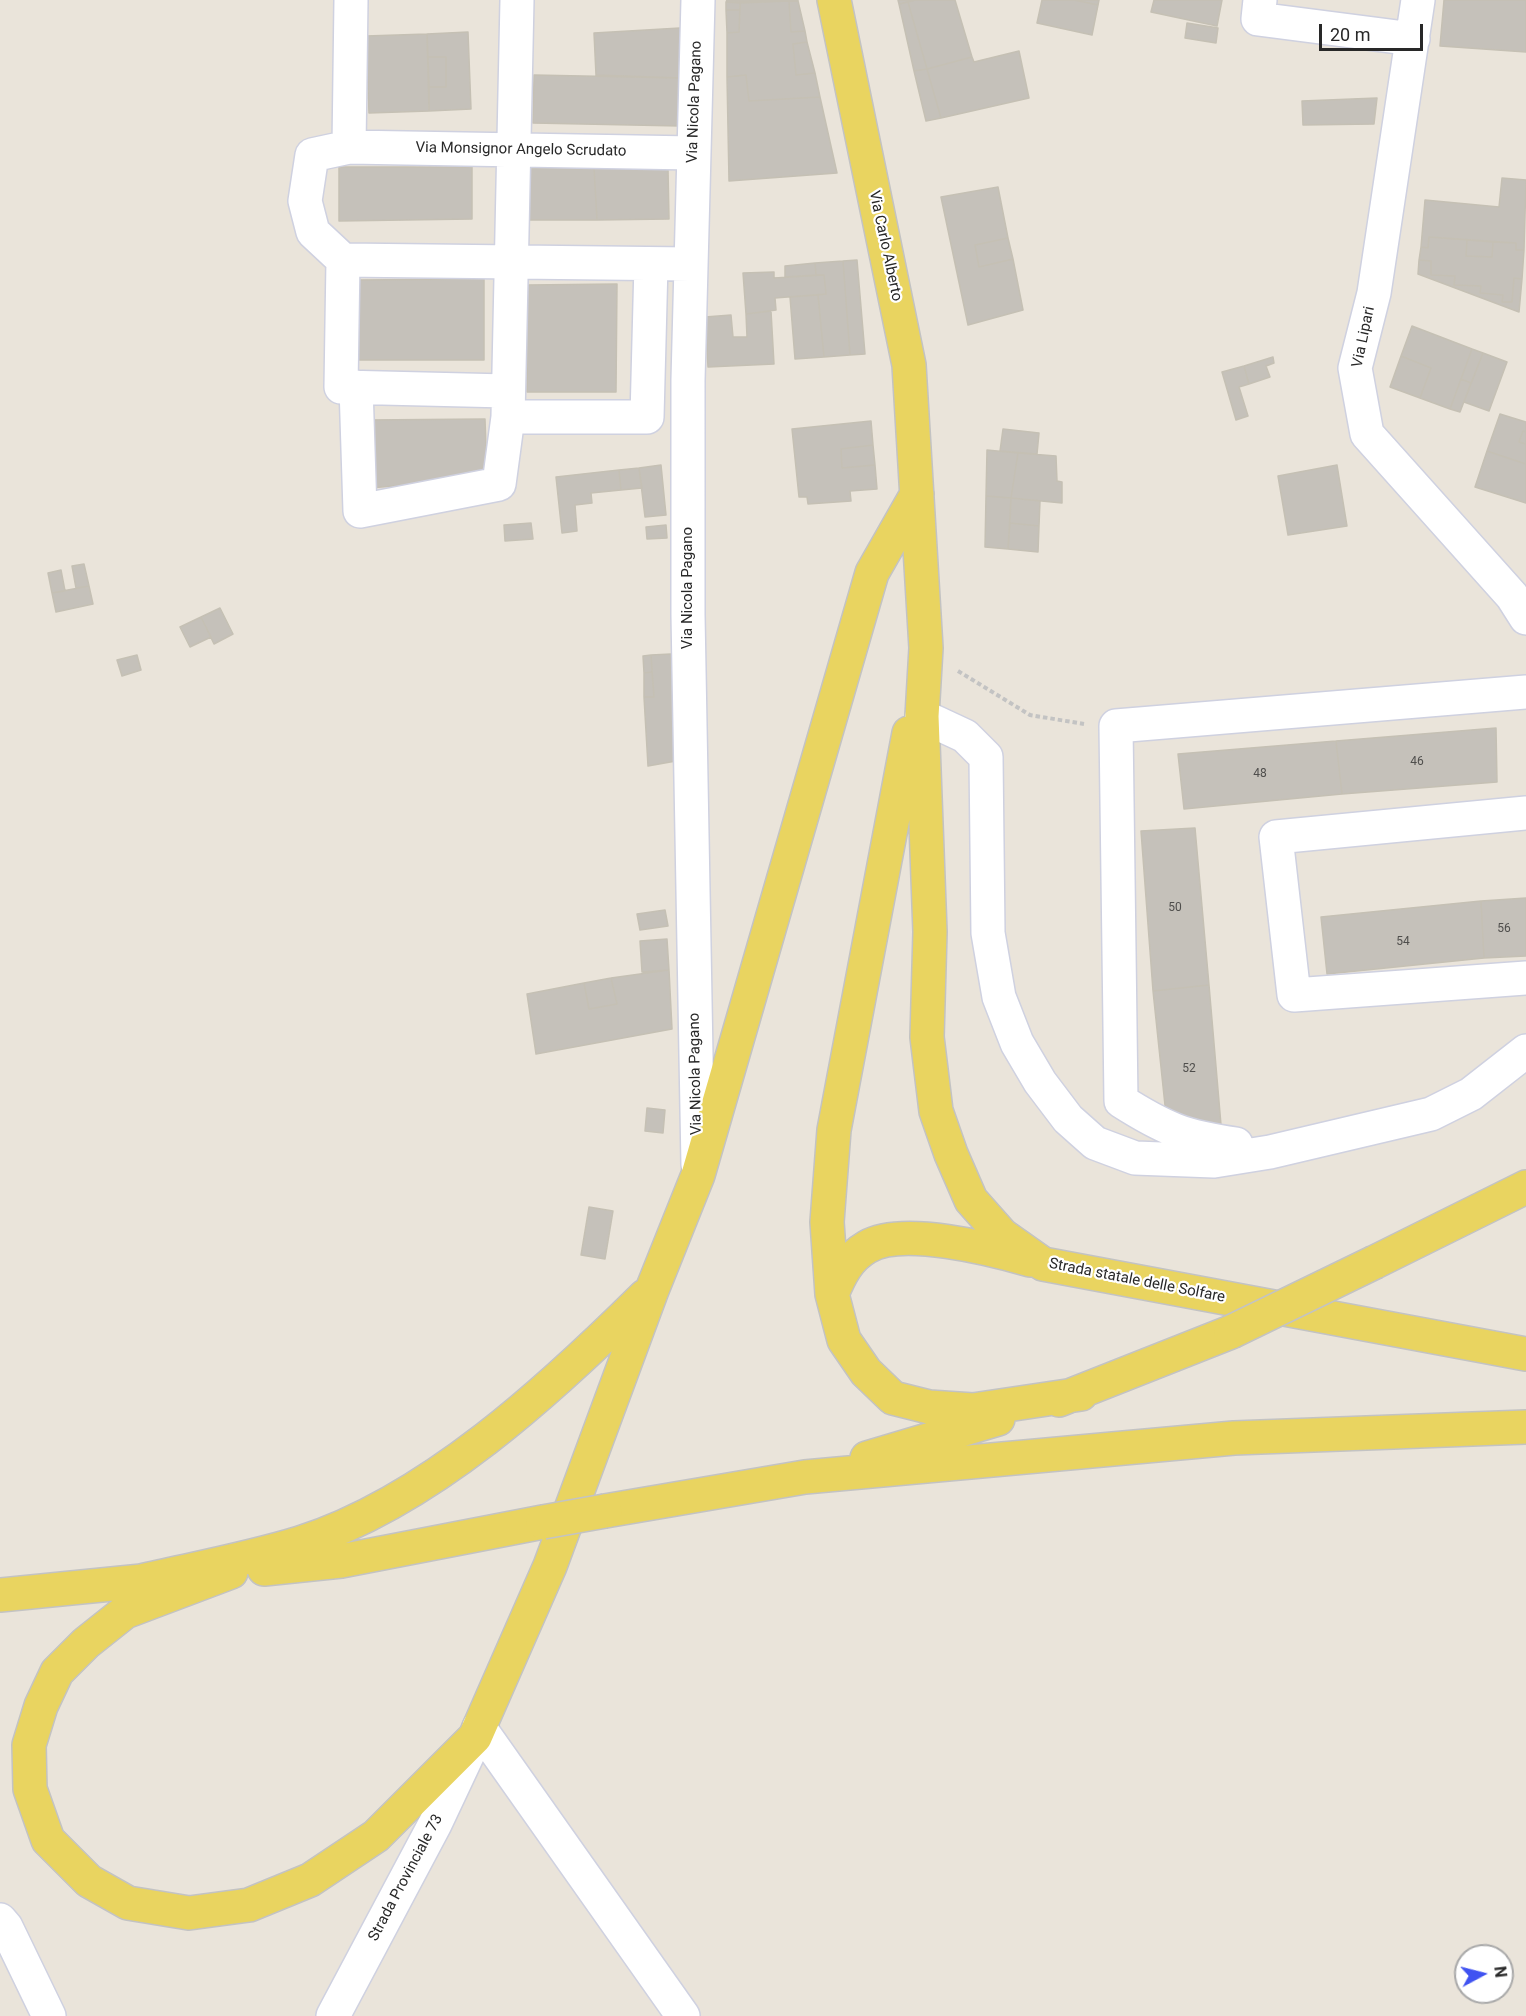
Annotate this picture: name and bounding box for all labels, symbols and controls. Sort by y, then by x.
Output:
scale bar [1322,12,1426,50]
text: 20 m [1330,24,1370,45]
street label: Via Nicola Pagano [684,41,706,163]
street label: Via Monsignor Angelo Scrudato [415,139,627,161]
street label: Via Carlo Alberto [864,189,906,303]
street label: Via Lipari [1349,305,1379,369]
street label: Via Nicola Pagano [679,527,697,649]
house number: 46 [1410,755,1424,769]
house number: 48 [1253,767,1267,781]
house number: 50 [1168,901,1182,915]
house number: 56 [1497,922,1511,936]
house number: 54 [1396,935,1410,949]
street label: Via Nicola Pagano [686,1013,706,1135]
house number: 52 [1182,1062,1196,1076]
street label: Strada statale delle Solfare [1047,1255,1227,1307]
street label: Strada Provinciale 73 [365,1812,447,1944]
north arrow [1454,1944,1514,2004]
text: N [1490,1965,1510,1979]

